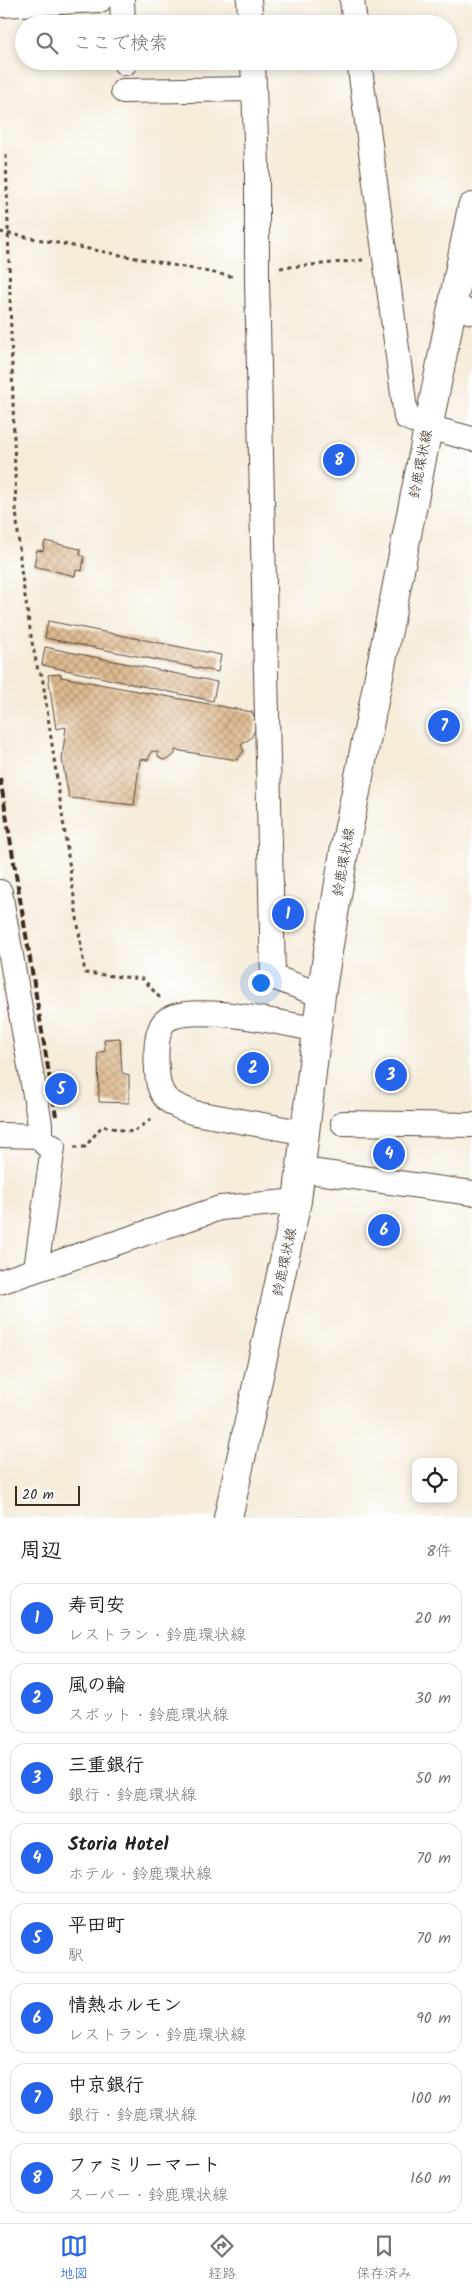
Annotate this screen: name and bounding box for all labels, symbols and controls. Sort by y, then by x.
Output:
search box [15,15,457,70]
icon: search [33,29,61,57]
text: ここで検索 [73,29,168,59]
street label: 鈴鹿環状線 [404,428,438,501]
pin: 8 [323,441,355,479]
pin: 7 [428,707,460,745]
street label: 鈴鹿環状線 [327,826,361,899]
pin: 1 [272,895,304,933]
your location [248,970,274,996]
pin: 2 [237,1049,269,1087]
pin: 3 [375,1056,407,1094]
pin: 5 [45,1070,77,1108]
pin: 4 [373,1135,405,1173]
pin: 6 [368,1211,400,1249]
street label: 鈴鹿環状線 [267,1226,303,1299]
map controls [412,1458,457,1503]
button: locate [412,1458,457,1503]
scale bar [15,1483,80,1506]
text: 20 m [22,1484,54,1506]
text: 周辺 [20,1535,62,1568]
text: 8件 [426,1539,452,1564]
text: 寿司安 [68,1591,125,1621]
text: 1 [35,1606,39,1631]
text: 20 m [415,1606,451,1631]
text: レストラン · 鈴鹿環状線 [68,1623,246,1648]
text: 風の輪 [68,1671,125,1701]
text: 2 [32,1686,42,1711]
text: 30 m [415,1686,451,1711]
text: スポット · 鈴鹿環状線 [68,1703,229,1728]
text: 三重銀行 [68,1751,144,1781]
text: 3 [33,1766,41,1791]
text: 50 m [415,1766,451,1791]
text: 銀行 · 鈴鹿環状線 [68,1783,197,1808]
text: Storia Hotel [68,1830,168,1860]
text: 4 [33,1846,41,1871]
text: 70 m [416,1846,451,1871]
text: ホテル · 鈴鹿環状線 [68,1862,212,1887]
text: 平田町 [68,1911,125,1941]
text: 5 [33,1926,41,1951]
text: 70 m [416,1926,451,1951]
text: 駅 [68,1943,84,1968]
text: 情熱ホルモン [68,1991,182,2021]
text: 6 [33,2006,41,2031]
text: 90 m [416,2006,451,2031]
text: レストラン · 鈴鹿環状線 [68,2023,246,2048]
text: 中京銀行 [68,2071,144,2101]
text: 7 [33,2086,41,2111]
text: 100 m [411,2086,451,2111]
text: 銀行 · 鈴鹿環状線 [68,2103,197,2128]
text: ファミリーマート [68,2151,221,2181]
text: 8 [32,2166,42,2191]
text: 160 m [410,2166,451,2191]
text: スーパー · 鈴鹿環状線 [68,2183,228,2208]
tab: 地図 [60,2232,88,2285]
tab: 経路 [208,2232,236,2285]
tab: 保存済み [356,2232,412,2285]

